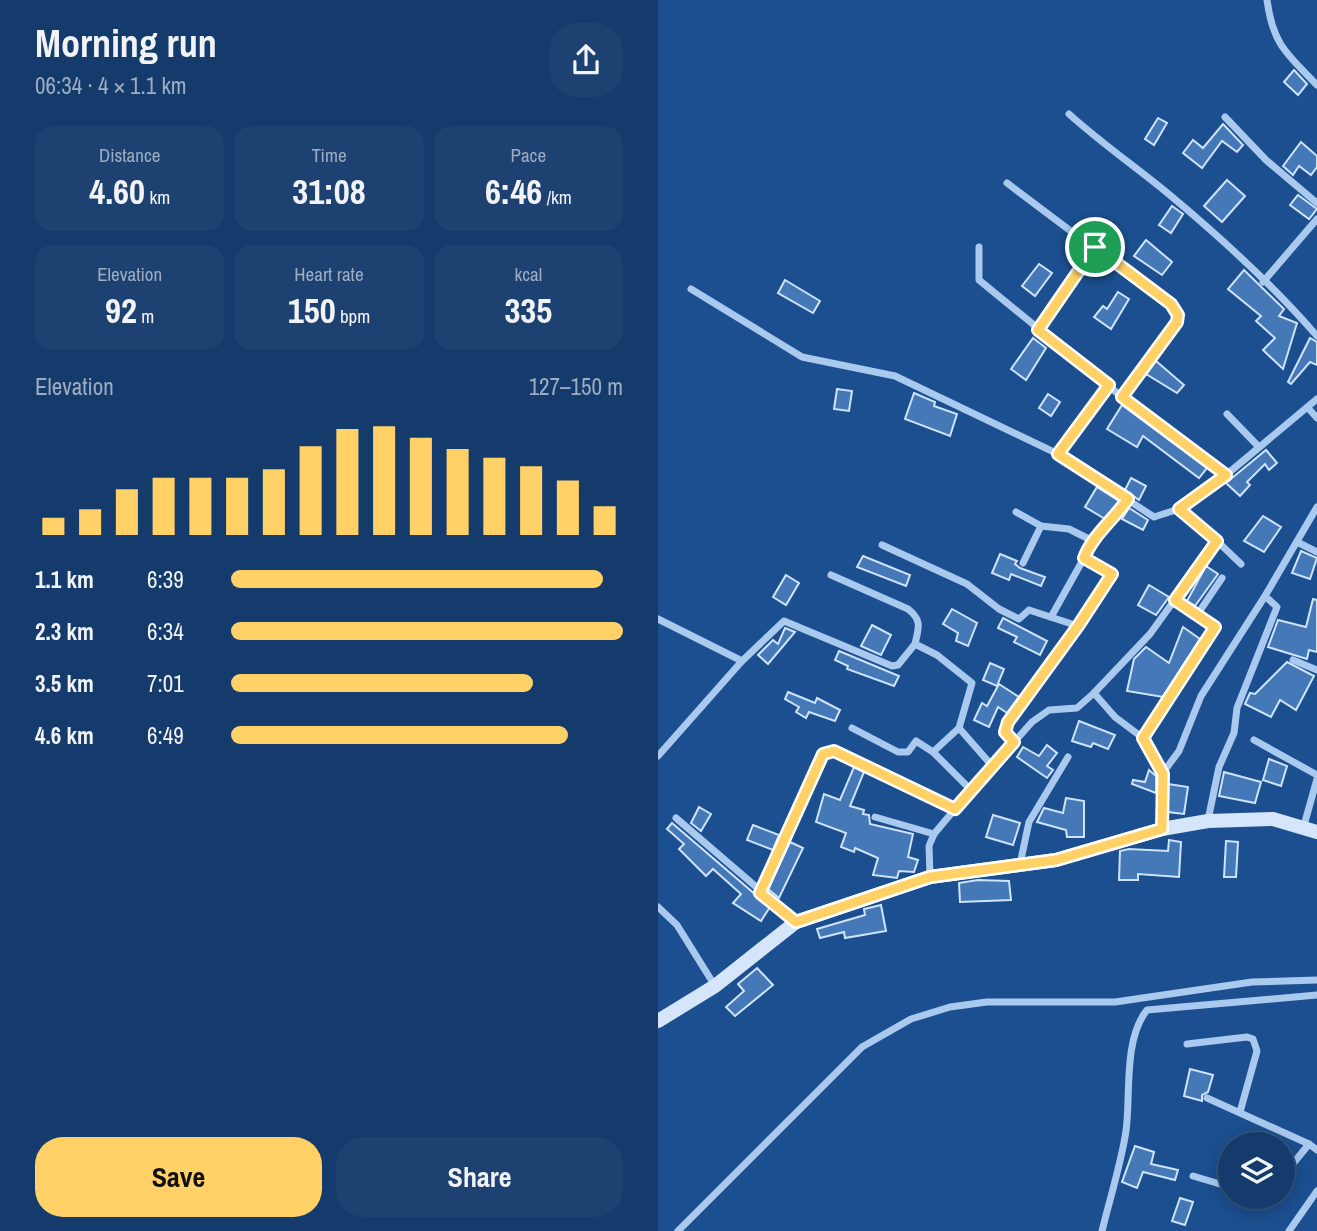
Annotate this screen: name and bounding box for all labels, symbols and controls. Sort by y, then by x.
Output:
text: Morning run [35,18,217,69]
button: share [549,23,623,97]
text: 06:34 · 4 × 1.1 km [35,70,187,101]
text: Distance [99,142,160,168]
text: Time [311,142,347,168]
text: Pace [511,142,546,168]
text: 4.60 [89,168,145,215]
text: 31:08 [292,168,366,215]
text: 6:46 [485,168,542,215]
text: km [145,184,170,210]
text: /km [542,184,572,210]
pin [1065,217,1125,277]
icon: arrive [1076,228,1114,266]
text: Elevation [97,261,162,287]
text: Heart rate [294,261,364,287]
text: kcal [514,261,542,287]
text: 92 [105,287,137,334]
text: 150 [288,287,336,334]
text: 335 [504,287,552,334]
text: m [137,303,154,329]
text: bpm [336,303,370,329]
text: Elevation [35,371,114,402]
text: 127–150 m [529,371,623,402]
text: 1.1 km [35,564,94,595]
text: 6:39 [147,564,184,595]
text: 2.3 km [35,616,94,647]
text: 6:34 [147,616,184,647]
text: 3.5 km [35,668,94,699]
text: 7:01 [147,668,184,699]
text: 4.6 km [35,720,94,751]
text: 6:49 [147,720,184,751]
map controls [1218,1132,1295,1209]
button: layers [1218,1132,1295,1209]
button: Save [35,1137,322,1217]
button: Share [336,1137,623,1217]

